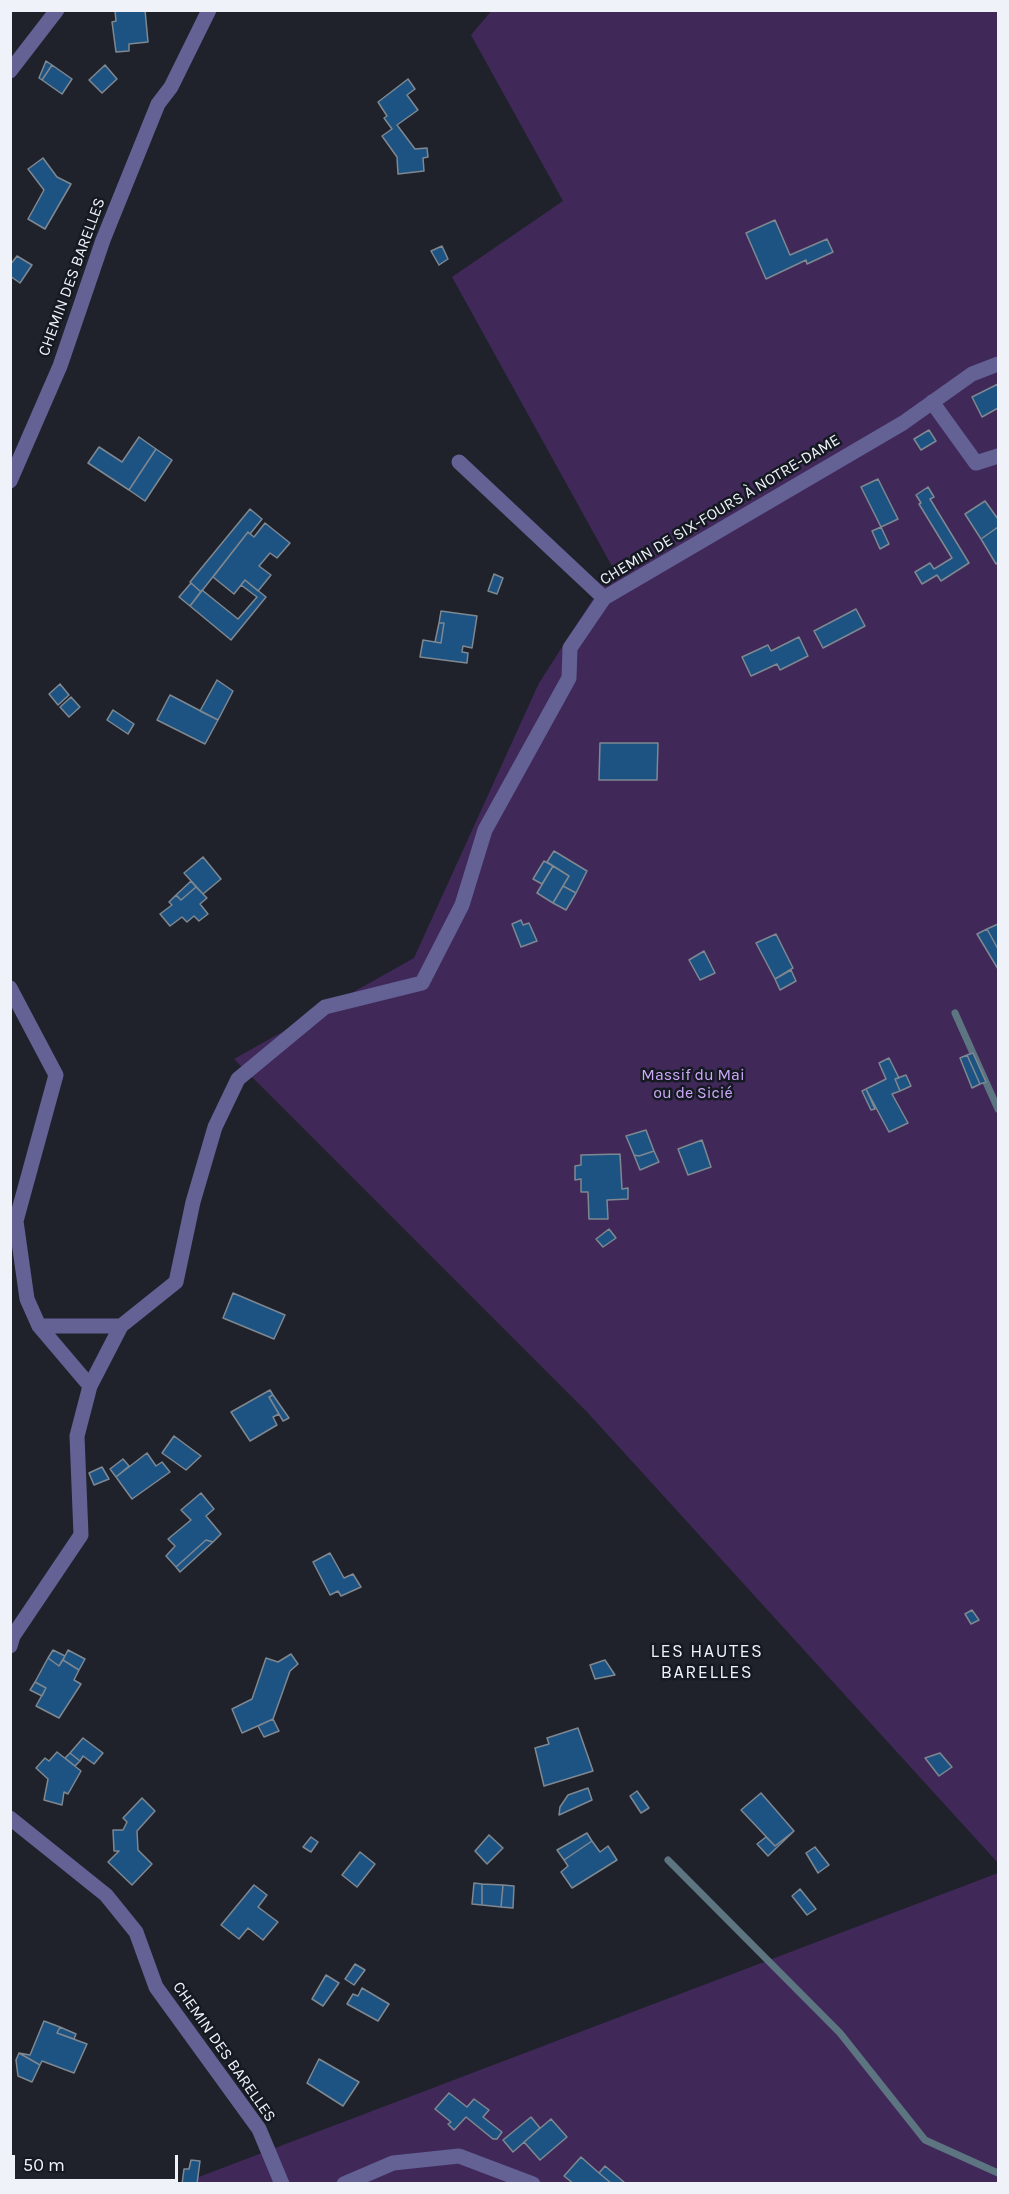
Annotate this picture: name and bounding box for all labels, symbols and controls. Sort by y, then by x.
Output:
street label: CHEMIN DES BARELLES [34,195,110,359]
street label: CHEMIN DE SIX-FOURS À NOTRE-DAME [596,430,844,590]
park label: Massif du Mai ou de Sicié [641,1065,745,1103]
district label: LES HAUTES BARELLES [651,1641,763,1684]
street label: CHEMIN DES BARELLES [168,1978,280,2126]
scale bar [15,2143,182,2181]
text: 50 m [23,2154,65,2176]

